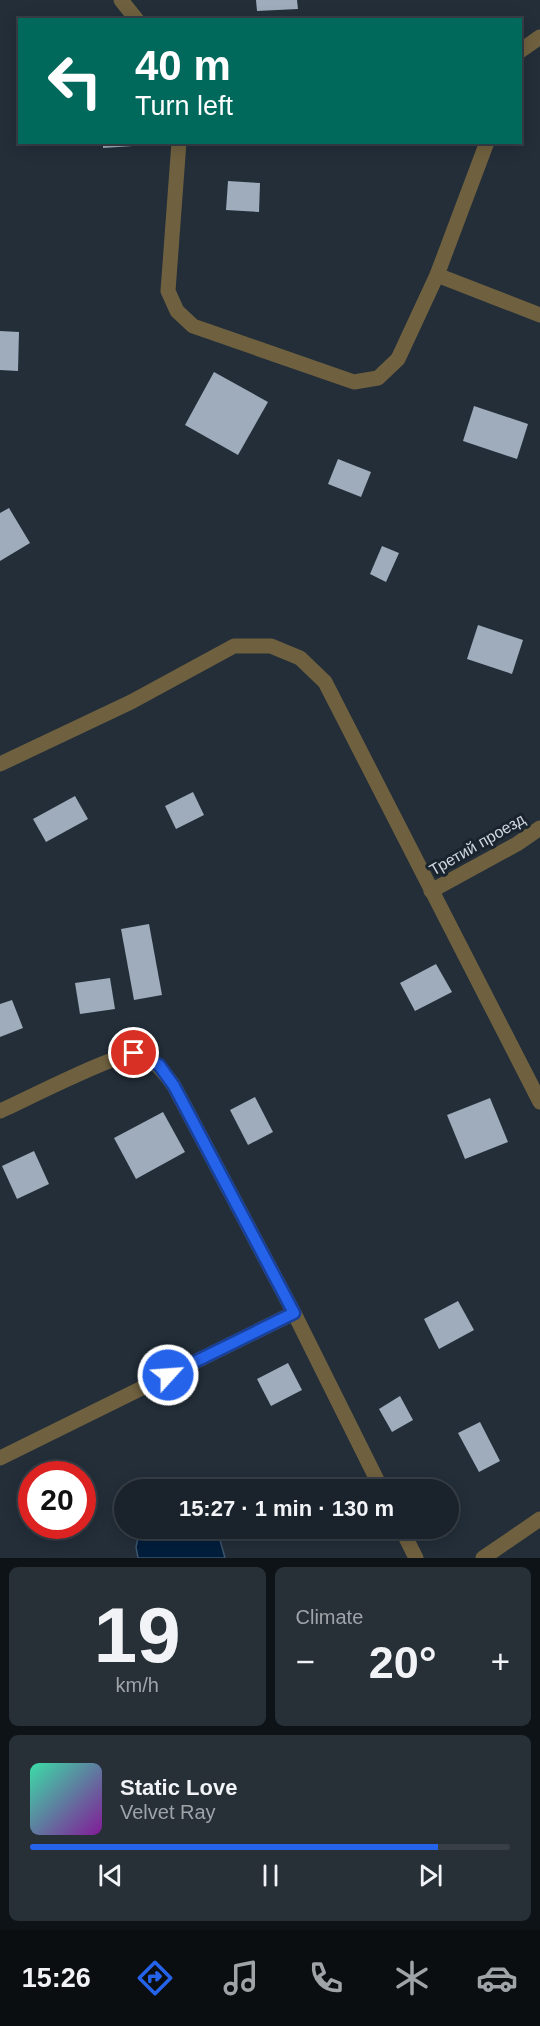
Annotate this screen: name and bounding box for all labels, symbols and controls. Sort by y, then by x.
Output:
icon: left [36,42,114,120]
text: 40 m [135,42,231,89]
text: Turn left [135,91,233,121]
street label: Третий проезд [427,810,528,879]
pin [108,1027,159,1078]
icon: arrive [117,1036,150,1069]
position arrow [136,1343,200,1407]
speed limit sign: 20 [18,1461,96,1539]
text: 15:27 · 1 min · 130 m [179,1496,394,1521]
text: 19 [94,1591,181,1679]
text: Climate [296,1606,363,1628]
text: 20° [369,1637,437,1688]
text: − [296,1643,315,1680]
text: + [491,1643,510,1680]
text: km/h [116,1674,159,1696]
text: Static Love [120,1775,237,1800]
text: Velvet Ray [120,1801,216,1823]
icon: previous [94,1859,127,1892]
icon: pause [254,1859,287,1892]
icon: next [414,1859,447,1892]
icon: directions [134,1957,176,1999]
icon: music [220,1957,262,1999]
icon: phone [305,1957,347,1999]
icon: climate [391,1957,433,1999]
icon: car [476,1957,518,1999]
text: 15:26 [22,1963,91,1993]

